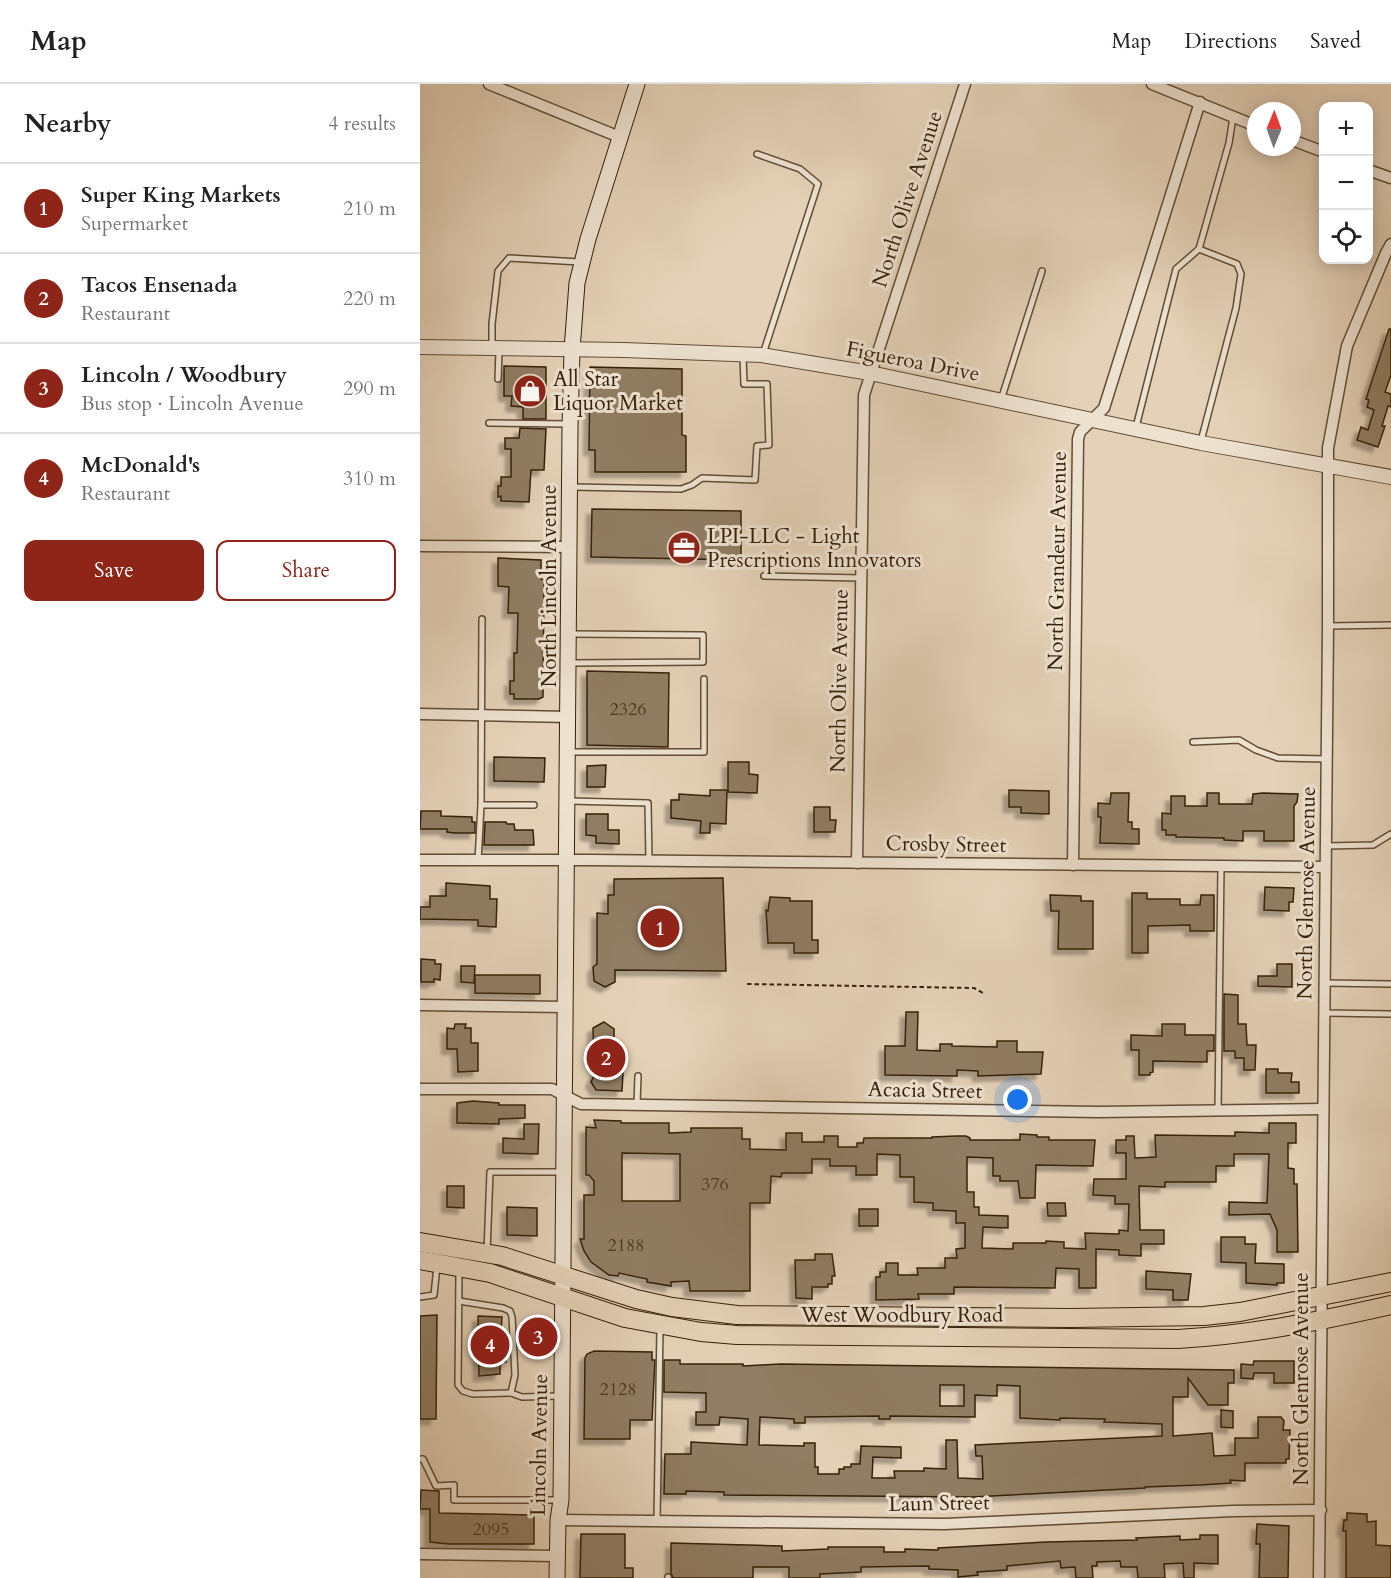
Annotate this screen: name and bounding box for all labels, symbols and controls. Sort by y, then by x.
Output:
text: Map [30,22,87,60]
text: Map [1111,27,1151,56]
text: Directions [1184,27,1277,56]
text: Saved [1310,27,1361,56]
north arrow [1247,102,1301,156]
map controls [1319,102,1373,264]
button: + [1319,102,1373,156]
text: Nearby [24,106,112,141]
street label: North Olive Avenue [865,107,950,291]
text: 4 results [328,110,396,137]
button: − [1319,156,1373,210]
text: Super King Markets [81,180,281,210]
text: 1 [38,195,49,222]
text: 210 m [343,195,396,222]
text: Supermarket [81,210,188,237]
button: locate [1319,210,1373,264]
text: Tacos Ensenada [81,270,238,300]
text: 2 [38,285,49,312]
text: 220 m [343,285,396,312]
text: Restaurant [81,300,170,327]
street label: Figueroa Drive [844,334,982,389]
text: Lincoln / Woodbury [81,360,287,390]
place label: All Star Liquor Market [553,365,683,418]
shop icon: All Star Liquor Market [512,373,548,409]
text: 3 [38,375,49,402]
text: 290 m [343,375,396,402]
text: Bus stop · Lincoln Avenue [81,390,304,417]
text: McDonald's [81,450,200,480]
street label: North Grandeur Avenue [1041,451,1074,671]
text: 4 [38,465,49,492]
text: 310 m [343,465,396,492]
text: Restaurant [81,480,170,507]
street label: North Lincoln Avenue [535,484,564,688]
place label: LPI-LLC - Light Prescriptions Innovators [707,522,921,575]
office icon: LPI-LLC - Light Prescriptions Innovators [666,530,702,566]
button: Save [24,540,204,601]
button: Share [216,540,396,601]
street label: North Olive Avenue [823,589,856,773]
house number: 2326 [610,697,646,722]
street label: North Glenrose Avenue [1290,786,1323,1000]
street label: Crosby Street [885,829,1007,860]
pin: 1 [640,906,680,950]
pin: 2 [586,1036,626,1080]
street label: Acacia Street [868,1075,983,1106]
your location [1003,1085,1032,1114]
house number: 376 [701,1172,729,1197]
house number: 2188 [608,1233,644,1258]
street label: North Glenrose Avenue [1287,1272,1316,1486]
street label: West Woodbury Road [800,1301,1003,1330]
pin: 3 [518,1314,558,1360]
pin: 4 [470,1322,510,1368]
street label: Lincoln Avenue [524,1374,555,1517]
house number: 2128 [600,1377,636,1402]
street label: Laun Street [888,1488,990,1519]
house number: 2095 [473,1517,509,1542]

